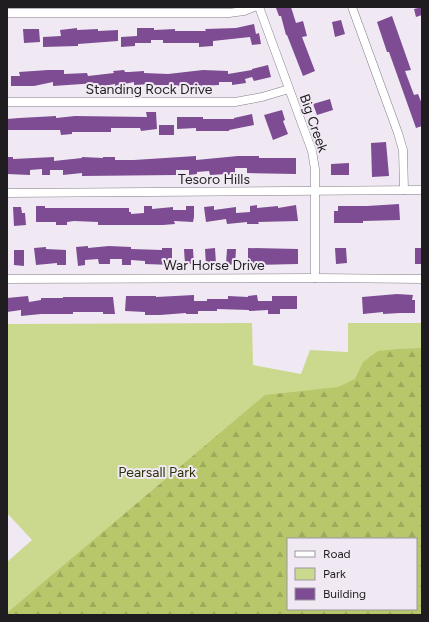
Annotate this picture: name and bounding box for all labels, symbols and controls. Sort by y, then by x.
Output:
street label: Standing Rock Drive [86,81,213,98]
street label: Big Creek [296,92,331,155]
street label: Tesoro Hills [178,171,250,188]
street label: War Horse Drive [163,257,265,274]
park label: Pearsall Park [118,464,196,481]
legend [287,538,417,610]
text: Road [323,547,351,561]
text: Park [323,567,346,581]
text: Building [323,587,366,601]

